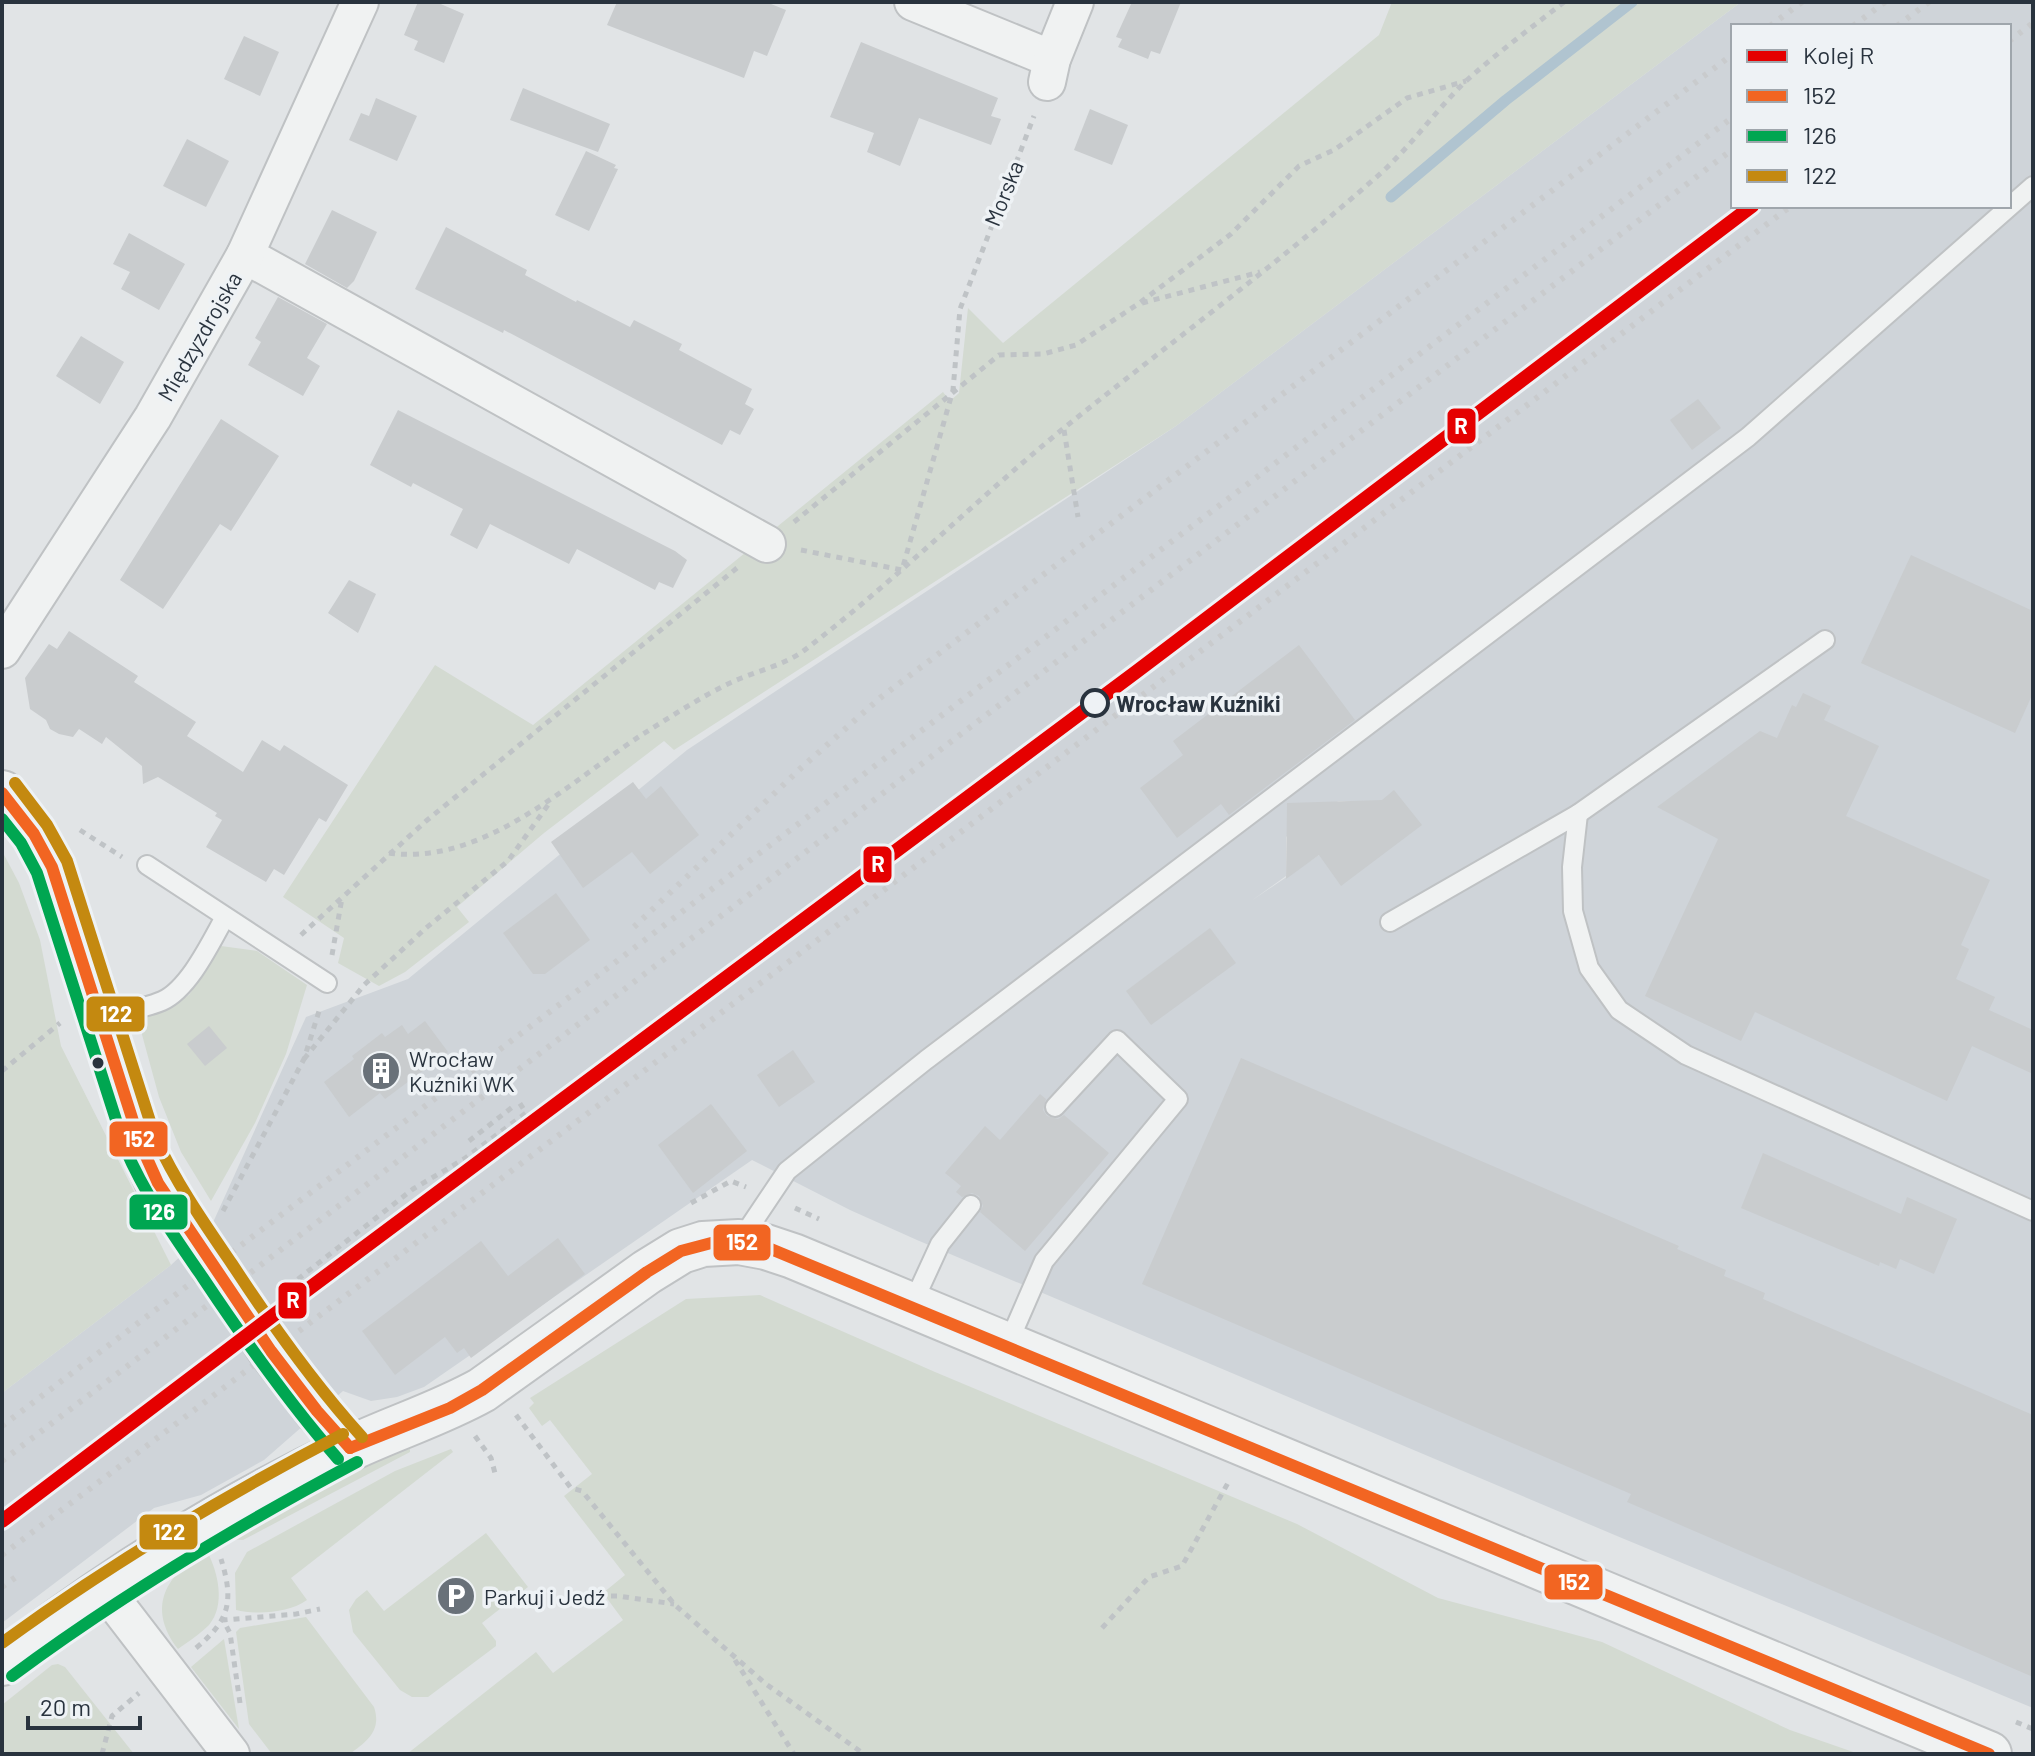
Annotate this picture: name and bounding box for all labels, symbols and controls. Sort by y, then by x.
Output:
legend [1731,24,2011,208]
text: Kolej R [1803,40,1874,69]
text: 152 [1803,80,1837,109]
text: 126 [1803,120,1837,149]
street label: Morska [978,156,1028,230]
text: 122 [1803,160,1837,189]
street label: Międzyzdrojska [152,267,246,405]
line badge: R [1446,407,1477,445]
text: R [1454,412,1468,438]
marker: Wrocław Kuźniki [1081,689,1109,717]
place label: Wrocław Kuźniki [1116,690,1281,716]
line badge: R [862,845,893,884]
text: R [871,850,885,876]
line badge: 122 [85,995,146,1033]
text: 122 [100,1000,132,1026]
place label: Wrocław Kuźniki WK [409,1045,515,1096]
building icon: Wrocław Kuźniki WK [360,1050,402,1092]
unlabelled marker [90,1055,106,1071]
line badge: 152 [108,1120,169,1158]
text: 152 [123,1125,155,1151]
line badge: 126 [128,1193,189,1231]
text: 126 [143,1198,175,1224]
line badge: 152 [712,1223,772,1262]
text: 152 [726,1228,758,1254]
line badge: R [277,1281,308,1320]
text: R [286,1286,300,1312]
line badge: 122 [138,1513,199,1551]
text: 122 [153,1518,185,1544]
line badge: 152 [1543,1563,1604,1601]
text: 152 [1558,1568,1590,1594]
parking icon: Parkuj i Jedź [435,1575,477,1617]
place label: Parkuj i Jedź [484,1583,605,1609]
scale bar [28,1680,140,1730]
text: 20 m [40,1692,91,1721]

